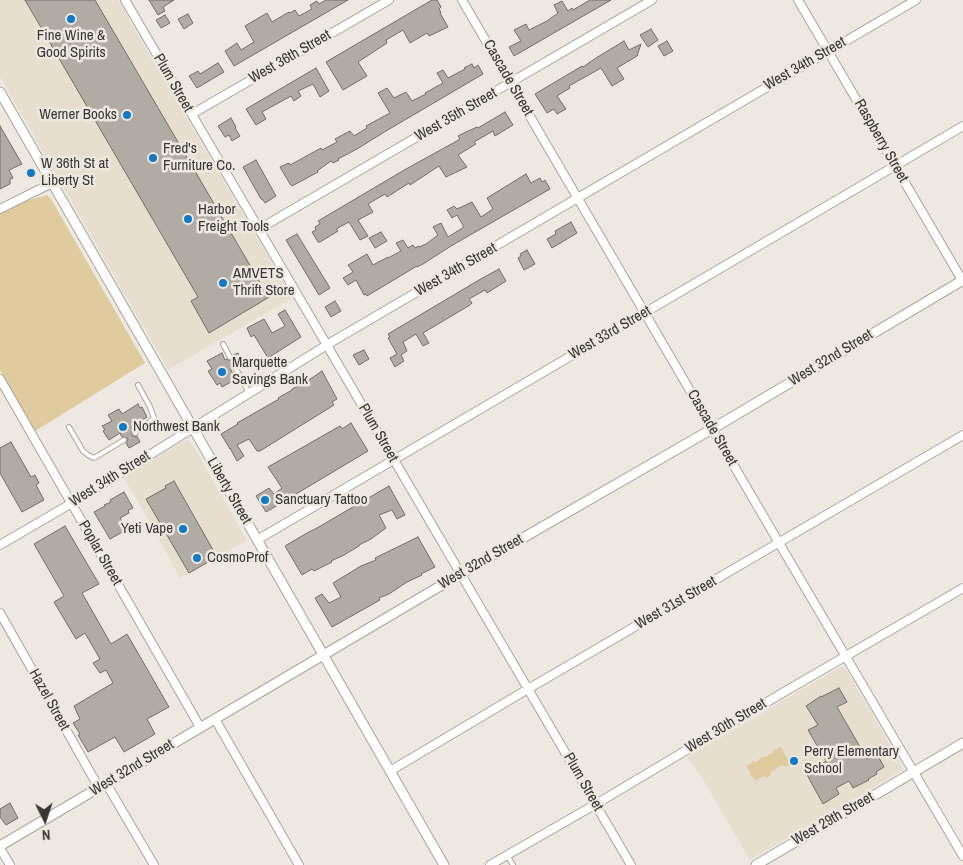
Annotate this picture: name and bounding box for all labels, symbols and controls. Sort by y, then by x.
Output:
marker: Fine Wine & Good Spirits [65,13,77,25]
street label: West 36th Street [246,26,334,88]
place label: Fine Wine & Good Spirits [36,27,106,62]
street label: West 34th Street [761,33,849,95]
street label: Cascade Street [479,37,537,119]
street label: Plum Street [149,51,197,115]
street label: West 35th Street [412,84,500,146]
street label: Raspberry Street [850,96,912,186]
place label: Werner Books [39,106,117,124]
marker: Werner Books [121,109,133,121]
place label: Fred's Furniture Co. [163,140,235,175]
marker: Fred's Furniture Co. [147,152,159,164]
place label: W 36th St at Liberty St [41,155,109,190]
marker: W 36th St at Liberty St [25,167,37,179]
place label: Harbor Freight Tools [198,201,269,236]
marker: Harbor Freight Tools [182,213,194,225]
street label: West 34th Street [412,239,500,301]
place label: AMVETS Thrift Store [233,265,295,300]
marker: AMVETS Thrift Store [217,277,229,289]
street label: West 33rd Street [566,302,654,364]
street label: West 32nd Street [786,326,876,390]
place label: Marquette Savings Bank [232,354,308,389]
marker: Marquette Savings Bank [216,366,228,378]
street label: Cascade Street [683,387,741,469]
street label: Plum Street [354,401,402,465]
place label: Northwest Bank [133,418,220,436]
marker: Northwest Bank [117,421,129,433]
street label: West 34th Street [66,447,154,511]
street label: Liberty Street [203,455,255,527]
place label: Sanctuary Tattoo [275,491,368,509]
marker: Sanctuary Tattoo [259,494,271,506]
street label: Poplar Street [74,517,126,589]
place label: Yeti Vape [121,520,173,538]
marker: Yeti Vape [177,523,189,535]
street label: West 32nd Street [435,530,527,594]
place label: CosmoProf [207,549,269,567]
marker: CosmoProf [191,552,203,564]
street label: West 31st Street [632,573,720,633]
street label: Hazel Street [25,666,73,734]
street label: West 30th Street [682,695,770,757]
street label: West 32nd Street [87,736,177,800]
place label: Perry Elementary School [804,743,899,778]
street label: Plum Street [559,750,607,814]
marker: Perry Elementary School [788,755,800,767]
street label: West 29th Street [789,788,877,850]
north arrow [20,795,70,845]
text: N [41,826,51,844]

